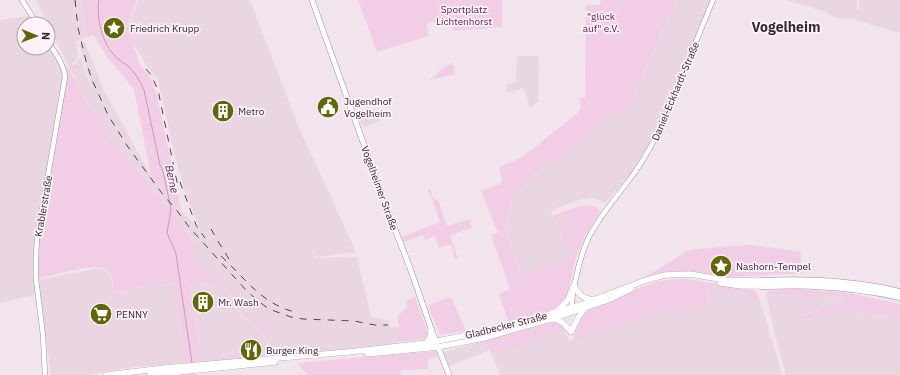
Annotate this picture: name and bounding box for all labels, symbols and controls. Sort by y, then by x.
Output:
park label: Sportplatz Lichtenhorst [436,3,493,28]
park label: "glück auf" e.V. [583,10,619,35]
place icon: Friedrich Krupp [101,15,127,41]
north arrow [16,16,56,56]
district label: Vogelheim [752,18,821,36]
place label: Friedrich Krupp [130,22,199,35]
text: N [39,32,53,40]
street label: Daniel-Eckhardt-Straße [649,39,702,143]
public building icon: Jugendhof Vogelheim [315,94,341,120]
place label: Jugendhof Vogelheim [344,95,392,120]
building icon: Metro [210,98,236,124]
place label: Metro [238,105,265,118]
street label: Vogelheimer Straße [358,144,401,233]
water label: Berne [162,164,182,195]
street label: Krablerstraße [32,174,55,238]
place icon: Nashorn-Tempel [708,253,734,279]
place label: Nashorn-Tempel [736,260,811,273]
building icon: Mr. Wash [190,289,216,315]
place label: Mr. Wash [218,296,259,309]
supermarket icon: PENNY [88,301,114,327]
place label: PENNY [116,308,148,321]
street label: Gladbecker Straße [464,309,549,342]
restaurant icon: Burger King [238,337,264,363]
place label: Burger King [266,344,319,357]

